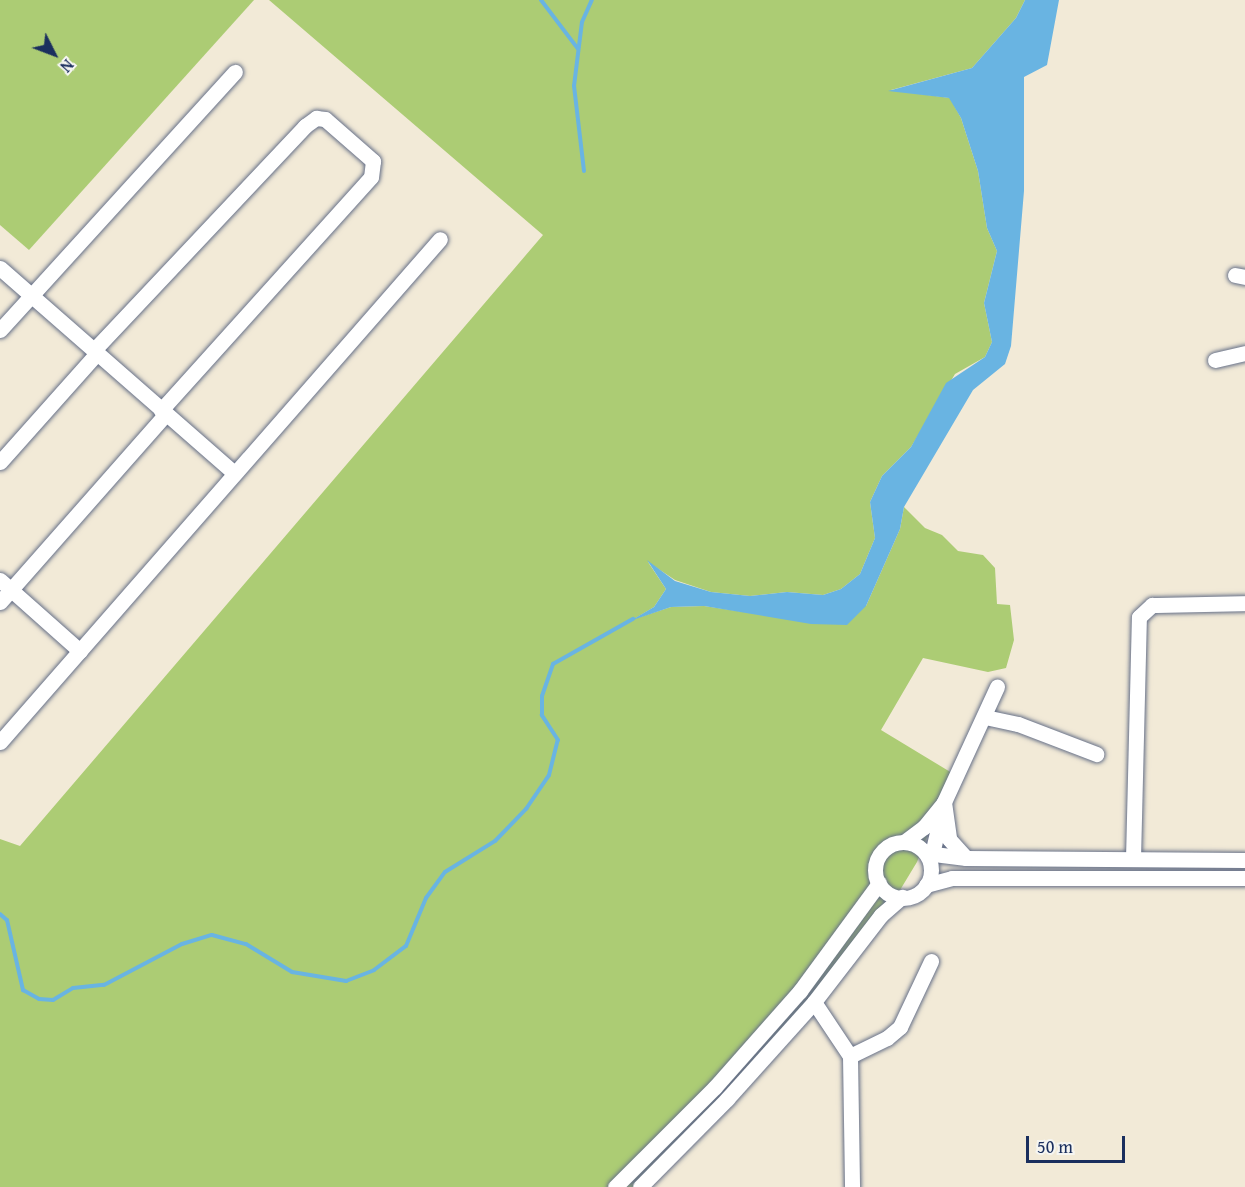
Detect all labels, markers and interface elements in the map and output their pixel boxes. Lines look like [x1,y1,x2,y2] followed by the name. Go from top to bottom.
[24,24,84,84] north arrow
[55,54,80,78] text: N
[1029,1124,1128,1162] scale bar
[1037,1133,1073,1160] text: 50 m

